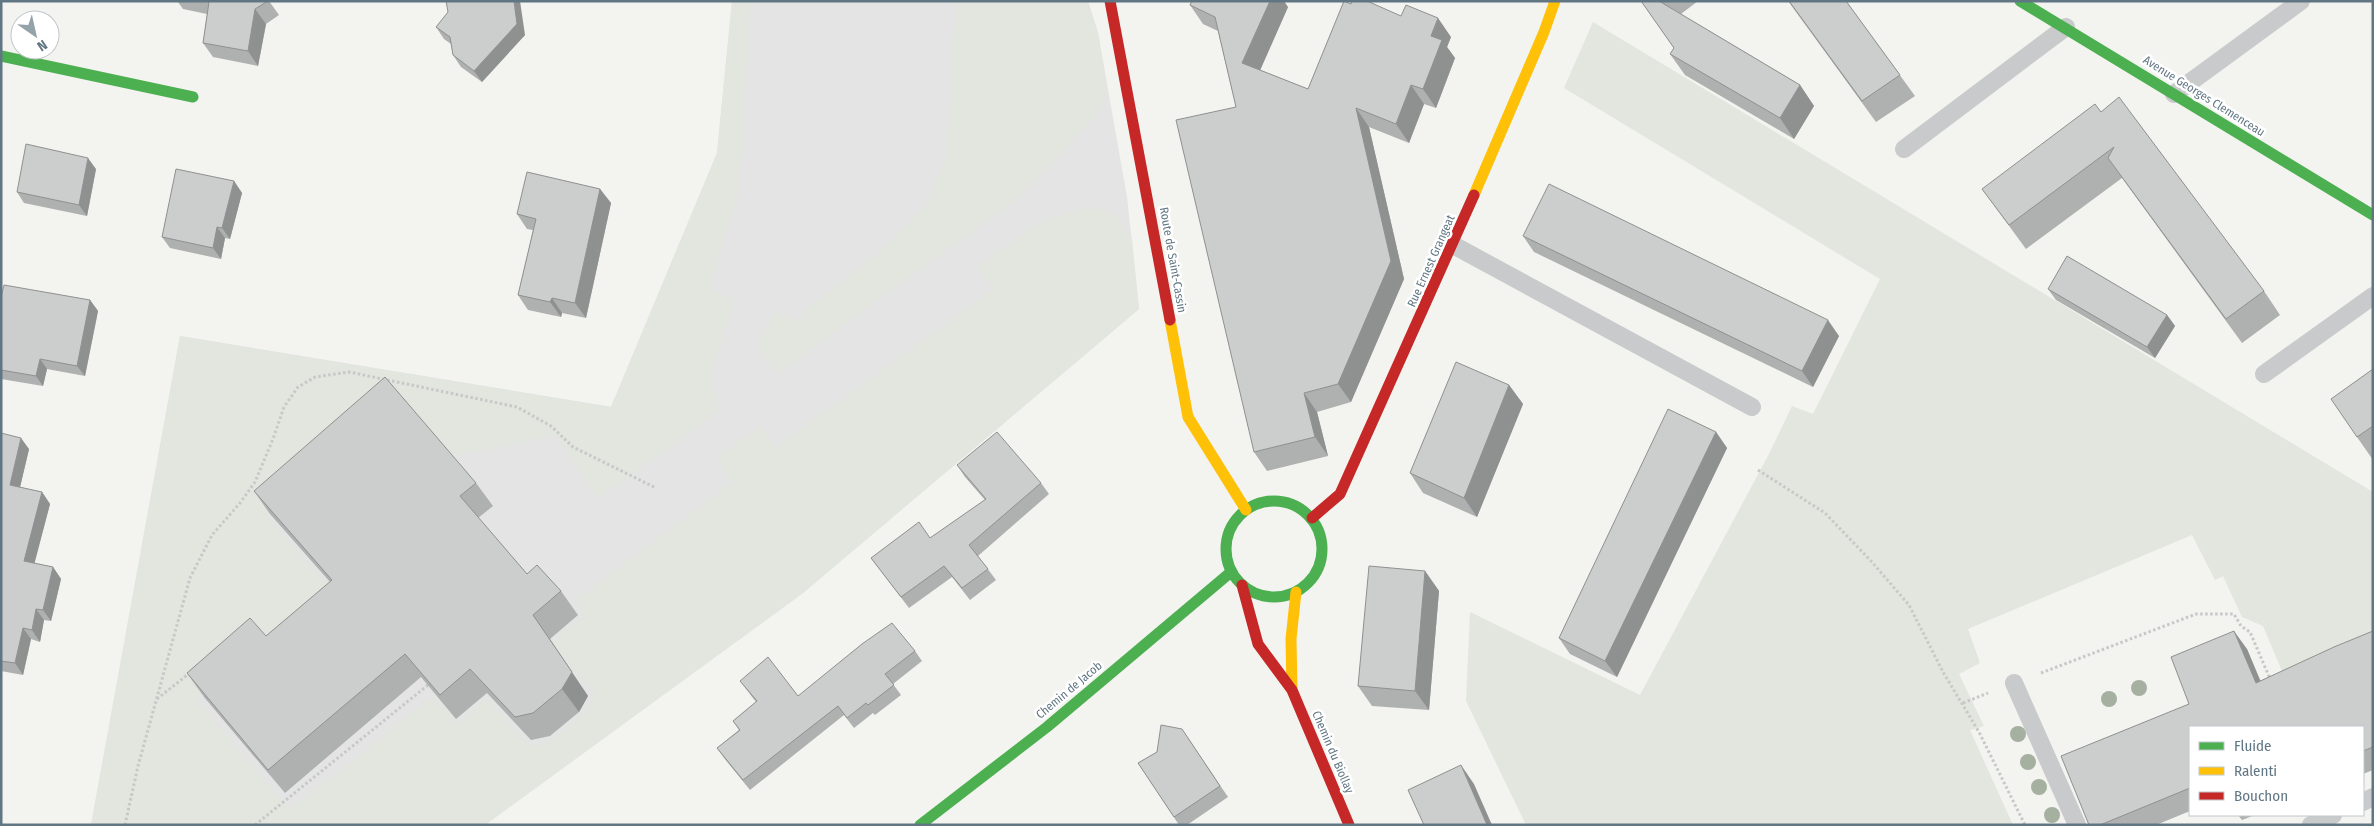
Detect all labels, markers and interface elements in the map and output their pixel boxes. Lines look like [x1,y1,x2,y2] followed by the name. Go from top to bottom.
[10,10,60,60] north arrow
[34,36,50,55] text: N
[2141,53,2267,139] street label: Avenue Georges Clemenceau
[1157,206,1189,314] street label: Route de Saint-Cassin
[1404,213,1458,309] street label: Rue Ernest Grangeat
[1033,658,1105,722] street label: Chemin de Jacob
[1309,709,1357,796] street label: Chemin du Biollay
[2189,726,2364,816] legend
[2234,737,2271,755] text: Fluide
[2234,762,2277,780] text: Ralenti
[2234,787,2288,805] text: Bouchon

